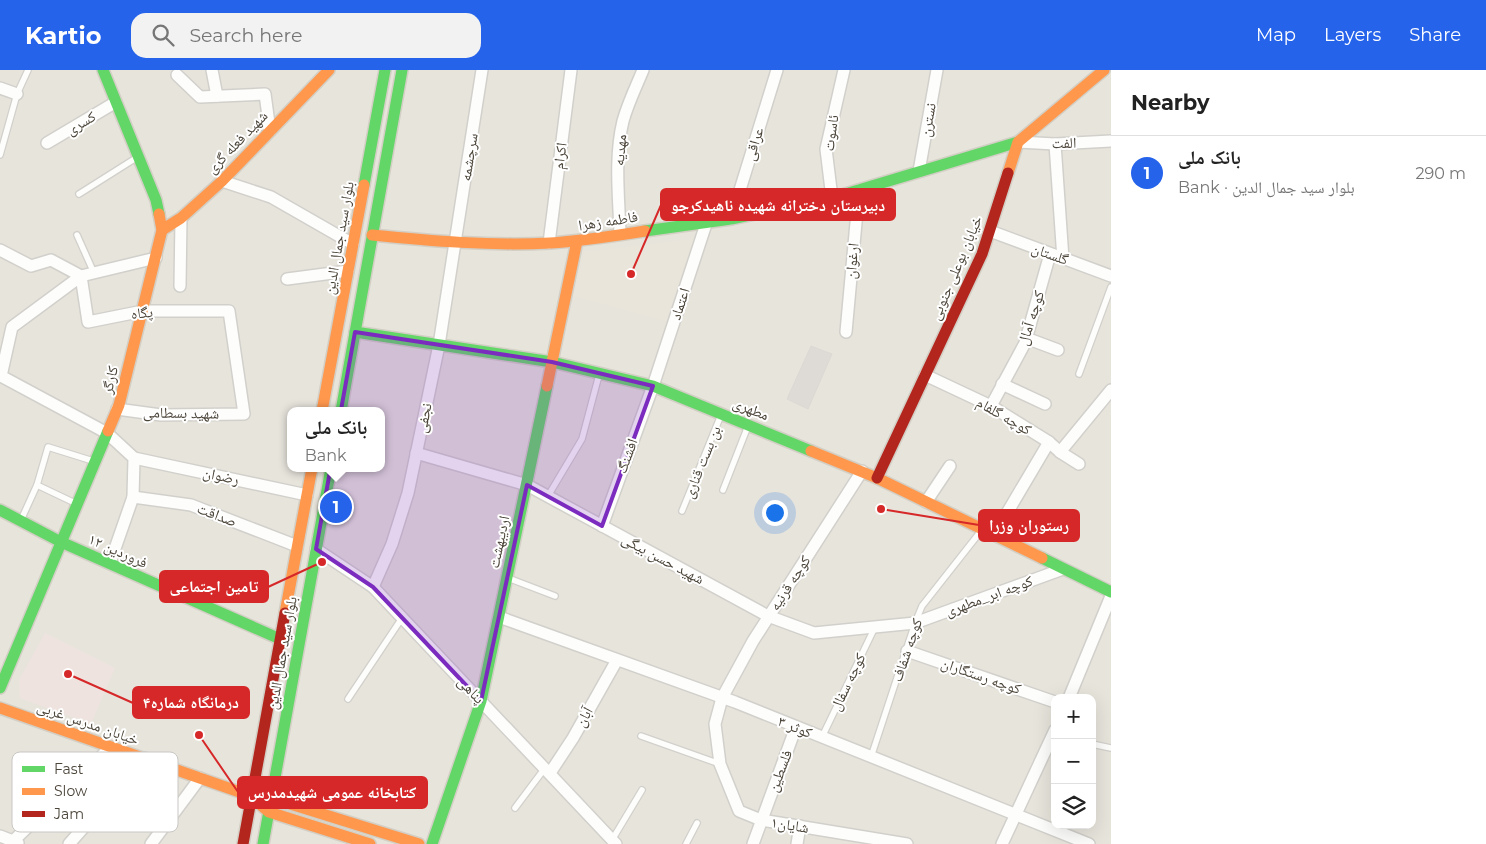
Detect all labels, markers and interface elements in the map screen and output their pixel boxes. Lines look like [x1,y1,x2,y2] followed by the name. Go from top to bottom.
[131,13,481,58] search box
[25,21,101,50] text: Kartio
[149,21,177,49] icon: search
[189,24,302,47] text: Search here
[1256,24,1296,46] text: Map
[1324,24,1381,46] text: Layers
[1409,24,1461,46] text: Share
[1131,90,1210,115] text: Nearby
[915,101,941,139] street label: نسترن
[62,106,100,140] street label: کسری
[202,106,272,178] street label: شهید فعله گری
[819,114,842,152] street label: ئاسوت
[739,125,769,163] street label: عراقی
[455,131,482,182] street label: سرچشمه
[609,133,630,167] street label: مهدیه
[1051,133,1077,152] street label: الفت
[548,141,572,171] street label: اکرام
[1178,146,1241,169] text: بانک ملی
[1144,164,1150,183] text: 1
[1415,164,1466,183] text: 290 m
[1178,178,1355,197] text: Bank · بلوار سید جمال الدین
[319,180,359,296] street label: بلوار سید جمال الدین
[661,189,895,220] callout: دبیرستان دخترانه شهیده ناهیدکرجو
[671,196,885,215] text: دبیرستان دخترانه شهیده ناهیدکرجو
[577,206,639,235] street label: فاطمه زهرا
[925,212,987,323] street label: خیابان بوعلی جنوبی
[1029,238,1072,270] street label: گلستان
[840,242,864,280] street label: ارغوان
[665,285,694,322] street label: اعتماد
[1013,288,1049,348] street label: کوچه آمال
[130,302,154,323] street label: پگاه
[97,364,122,397] street label: کارگر
[973,392,1035,440] street label: کوچه گلفام
[730,393,772,425] street label: مطهری
[411,401,437,435] street label: نجفی
[143,402,220,424] street label: شهید بسطامی
[287,407,385,472] popup
[305,416,367,439] text: بانک ملی
[678,423,726,501] street label: بن بست قناری
[611,436,642,476] street label: افشنگ
[305,446,347,465] text: Bank
[201,462,241,490] street label: رضوان
[320,488,352,526] pin: 1
[195,498,240,531] street label: صداقت
[762,500,788,526] your location
[979,510,1079,541] callout: رستوران وزرا
[484,514,513,570] street label: اردیبهشت
[989,516,1069,535] text: رستوران وزرا
[85,529,151,573] street label: ۱۲ فروردین
[618,529,708,589] street label: شهید حسن بیگی
[765,551,814,614] street label: کوچه قرنیه
[160,571,268,602] callout: تامین اجتماعی
[942,571,1036,621] street label: کوچه ابر_مطهری
[170,577,259,596] text: تامین اجتماعی
[262,595,302,711] street label: بلوار سید جمال الدین
[887,616,926,684] street label: کوچه شفاف
[825,650,871,714] street label: کوچه سفال
[938,653,1024,699] street label: کوچه رستگاران
[453,672,489,708] street label: پناهی
[133,687,249,718] callout: درمانگاه شماره۴
[143,693,239,712] text: درمانگاه شماره۴
[1051,694,1096,829] map controls
[1051,694,1096,739] button: +
[34,696,142,750] street label: خیابان مدرس غربی
[570,702,598,731] street label: آبان
[775,711,815,742] street label: کوثر ۳
[1051,739,1096,784] button: −
[763,747,797,795] street label: فلسطین
[12,752,178,832] legend
[54,760,84,778] text: Fast
[238,777,427,808] callout: کتابخانه عمومی شهیدمدرس
[54,782,88,800] text: Slow
[248,783,416,802] text: کتابخانه عمومی شهیدمدرس
[1051,784,1096,829] button: layers
[53,805,84,823] text: Jam
[770,812,811,838] street label: شایان۱

